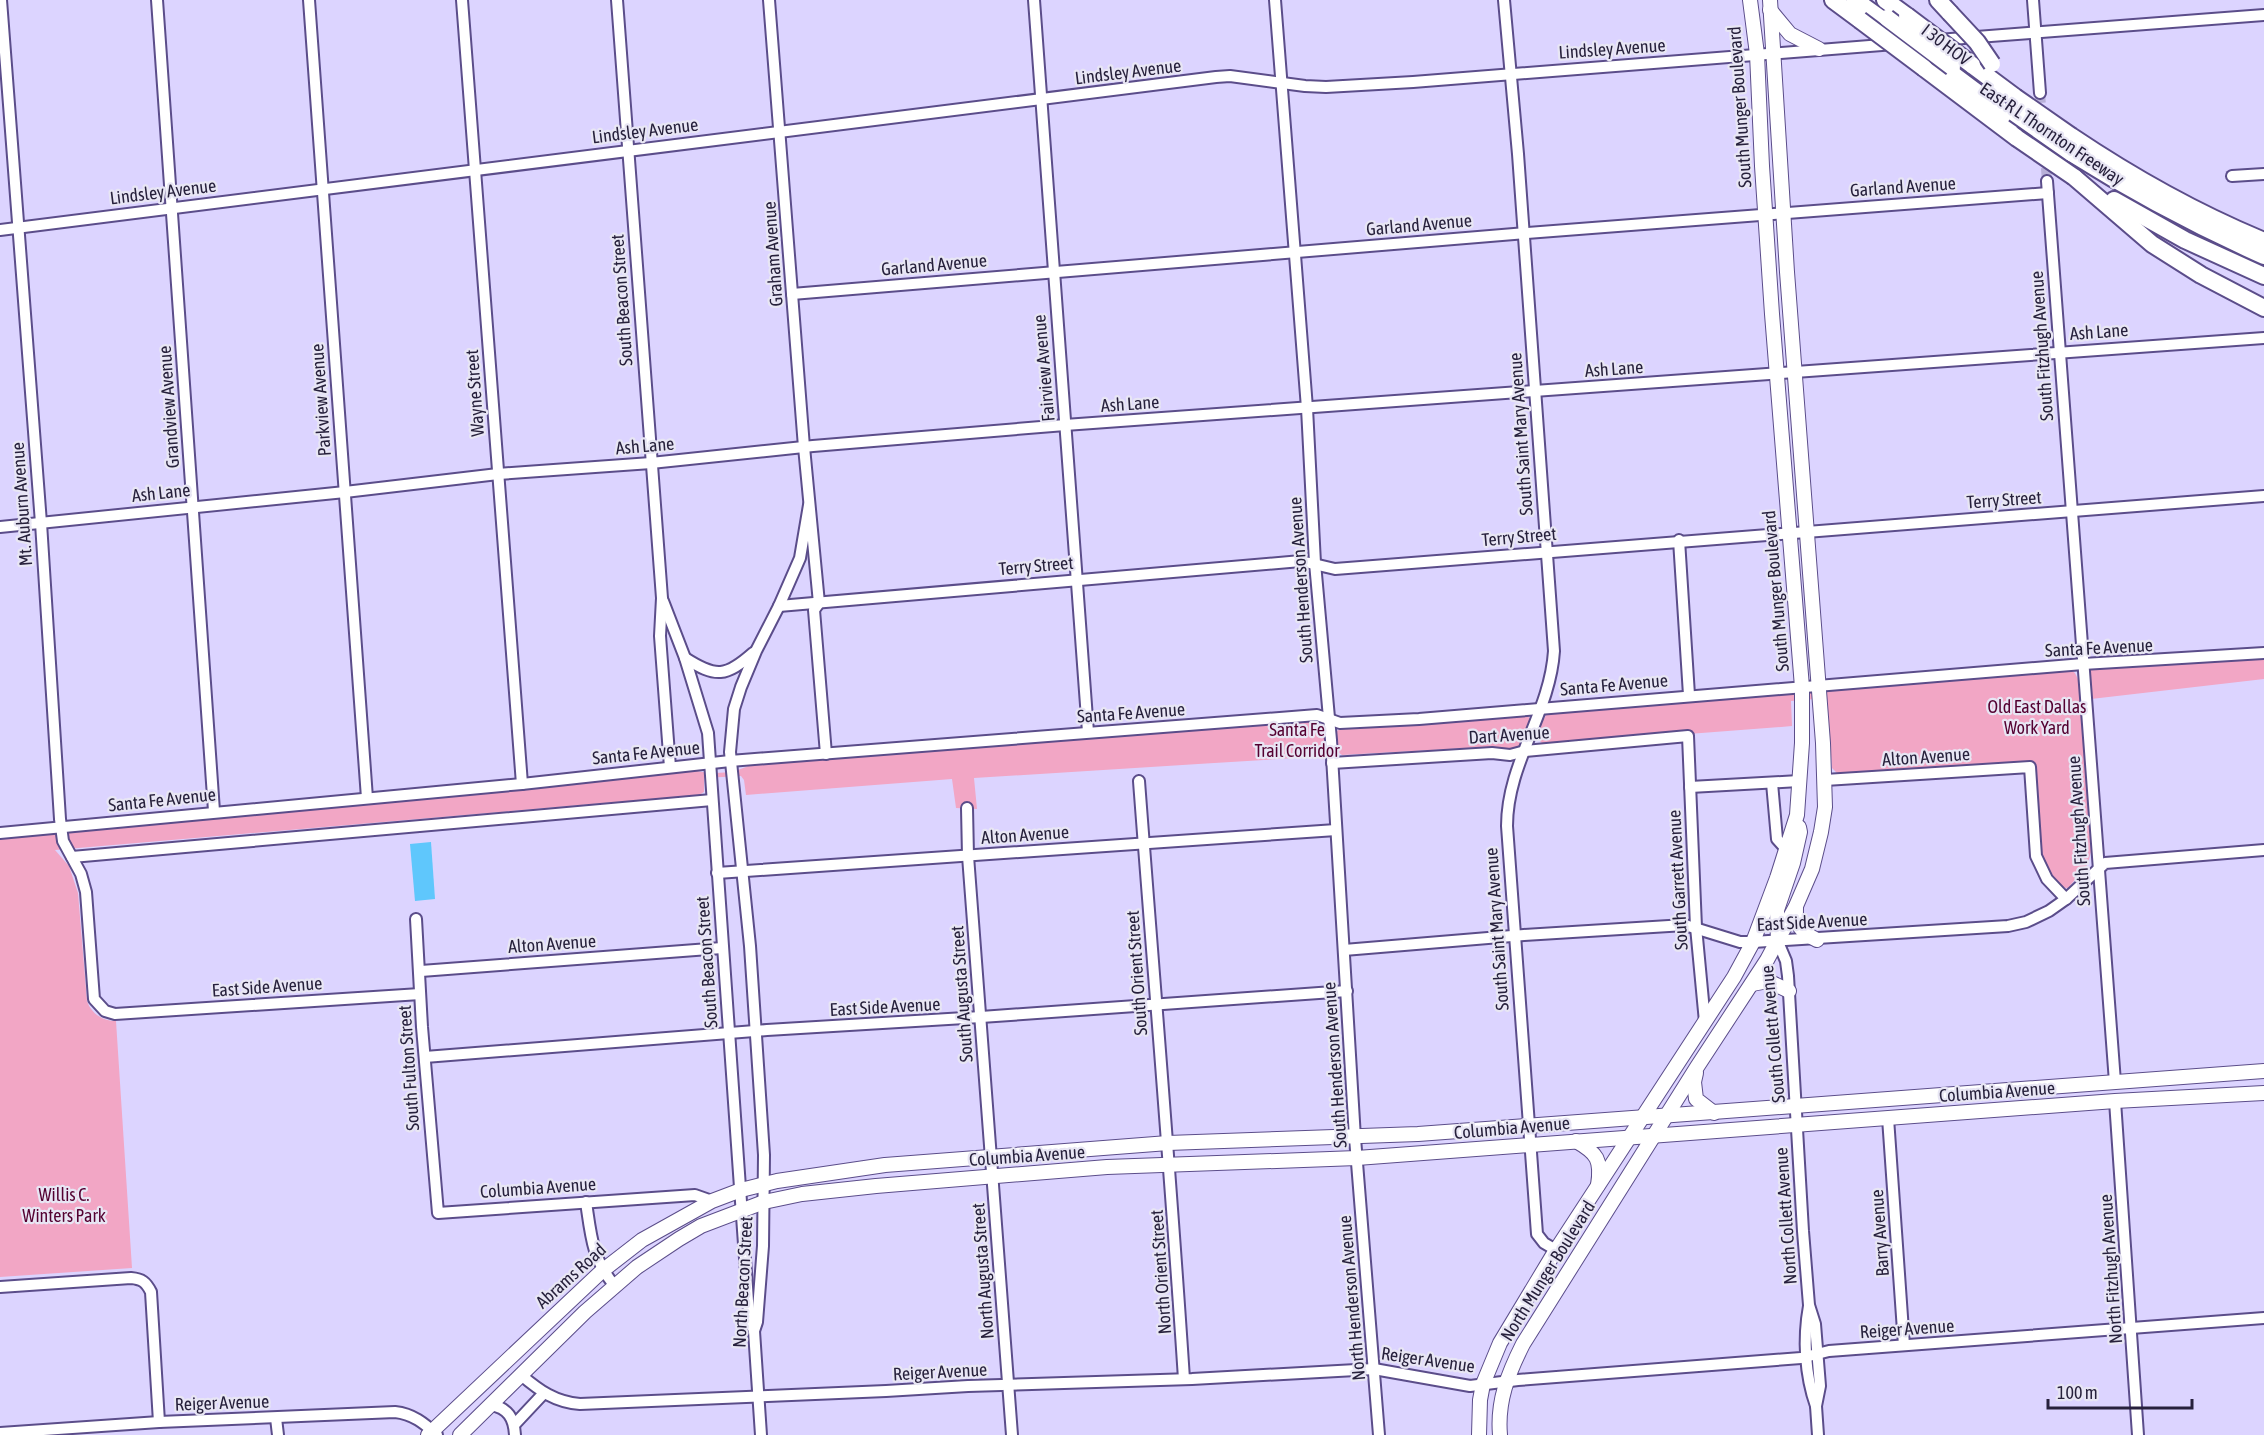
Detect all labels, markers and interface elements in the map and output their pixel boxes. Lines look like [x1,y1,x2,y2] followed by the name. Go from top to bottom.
[1918,19,1975,70] street label: I 30 HOV
[1723,26,1756,188] street label: South Munger Boulevard
[1558,34,1666,63] street label: Lindsley Avenue
[1074,55,1182,88] street label: Lindsley Avenue
[1976,78,2128,190] street label: East R L Thornton Freeway
[591,114,699,147] street label: Lindsley Avenue
[1849,172,1957,201] street label: Garland Avenue
[109,175,217,208] street label: Lindsley Avenue
[758,201,787,307] street label: Graham Avenue
[1365,209,1473,240] street label: Garland Avenue
[606,233,637,367] street label: South Beacon Street
[880,249,988,280] street label: Garland Avenue
[2026,270,2057,422] street label: South Fitzhugh Avenue
[1028,314,1059,422] street label: Fairview Avenue
[2069,319,2129,344] street label: Ash Lane
[306,343,335,457] street label: Parkview Avenue
[154,345,183,469] street label: Grandview Avenue
[461,349,488,437] street label: Wayne Street
[1504,352,1537,516] street label: South Saint Mary Avenue
[1584,356,1644,381] street label: Ash Lane
[1100,391,1160,416] street label: Ash Lane
[615,432,675,459] street label: Ash Lane
[7,441,36,567] street label: Mt. Auburn Avenue
[131,479,191,506] street label: Ash Lane
[1966,486,2042,513] street label: Terry Street
[1284,496,1317,664] street label: South Henderson Avenue
[1758,510,1793,672] street label: South Munger Boulevard
[1481,523,1557,550] street label: Terry Street
[998,552,1074,579] street label: Terry Street
[2044,634,2153,661] street label: Santa Fe Avenue
[1559,669,1669,700] street label: Santa Fe Avenue
[1988,696,2086,738] park label: Old East Dallas Work Yard
[1076,698,1186,727] street label: Santa Fe Avenue
[1254,719,1340,761] park label: Santa Fe Trail Corridor
[1468,721,1550,748] street label: Dart Avenue
[591,736,701,769] street label: Santa Fe Avenue
[1881,743,1971,770] street label: Alton Avenue
[2063,755,2094,907] street label: South Fitzhugh Avenue
[107,783,217,816] street label: Santa Fe Avenue
[1663,809,1692,951] street label: South Garrett Avenue
[980,821,1070,848] street label: Alton Avenue
[1480,847,1513,1011] street label: South Saint Mary Avenue
[691,895,722,1029] street label: South Beacon Street
[1756,908,1868,935] street label: East Side Avenue
[1122,910,1151,1036] street label: South Orient Street
[946,925,977,1063] street label: South Augusta Street
[507,930,597,957] street label: Alton Avenue
[1756,964,1789,1104] street label: South Collett Avenue
[211,972,323,1001] street label: East Side Avenue
[1318,981,1351,1149] street label: South Henderson Avenue
[829,993,941,1020] street label: East Side Avenue
[394,1005,423,1132] street label: South Fulton Street
[1938,1077,2056,1106] street label: Columbia Avenue
[1453,1112,1571,1143] street label: Columbia Avenue
[968,1141,1086,1170] street label: Columbia Avenue
[1770,1147,1801,1285] street label: North Collett Avenue
[479,1173,597,1202] street label: Columbia Avenue
[22,1184,106,1226] park label: Willis C. Winters Park
[1866,1189,1893,1277] street label: Barry Avenue
[2095,1194,2126,1345] street label: North Fitzhugh Avenue
[1496,1197,1599,1345] street label: North Munger Boulevard
[967,1202,998,1340] street label: North Augusta Street
[1146,1209,1175,1335] street label: North Orient Street
[1334,1215,1369,1382] street label: North Henderson Avenue
[729,1216,756,1348] street label: North Beacon Street
[531,1239,610,1312] street label: Abrams Road
[1859,1315,1955,1342] street label: Reiger Avenue
[1380,1343,1476,1376] street label: Reiger Avenue
[892,1359,988,1384] street label: Reiger Avenue
[2048,1372,2192,1410] scale bar
[2057,1382,2098,1403] text: 100 m
[174,1390,270,1415] street label: Reiger Avenue

